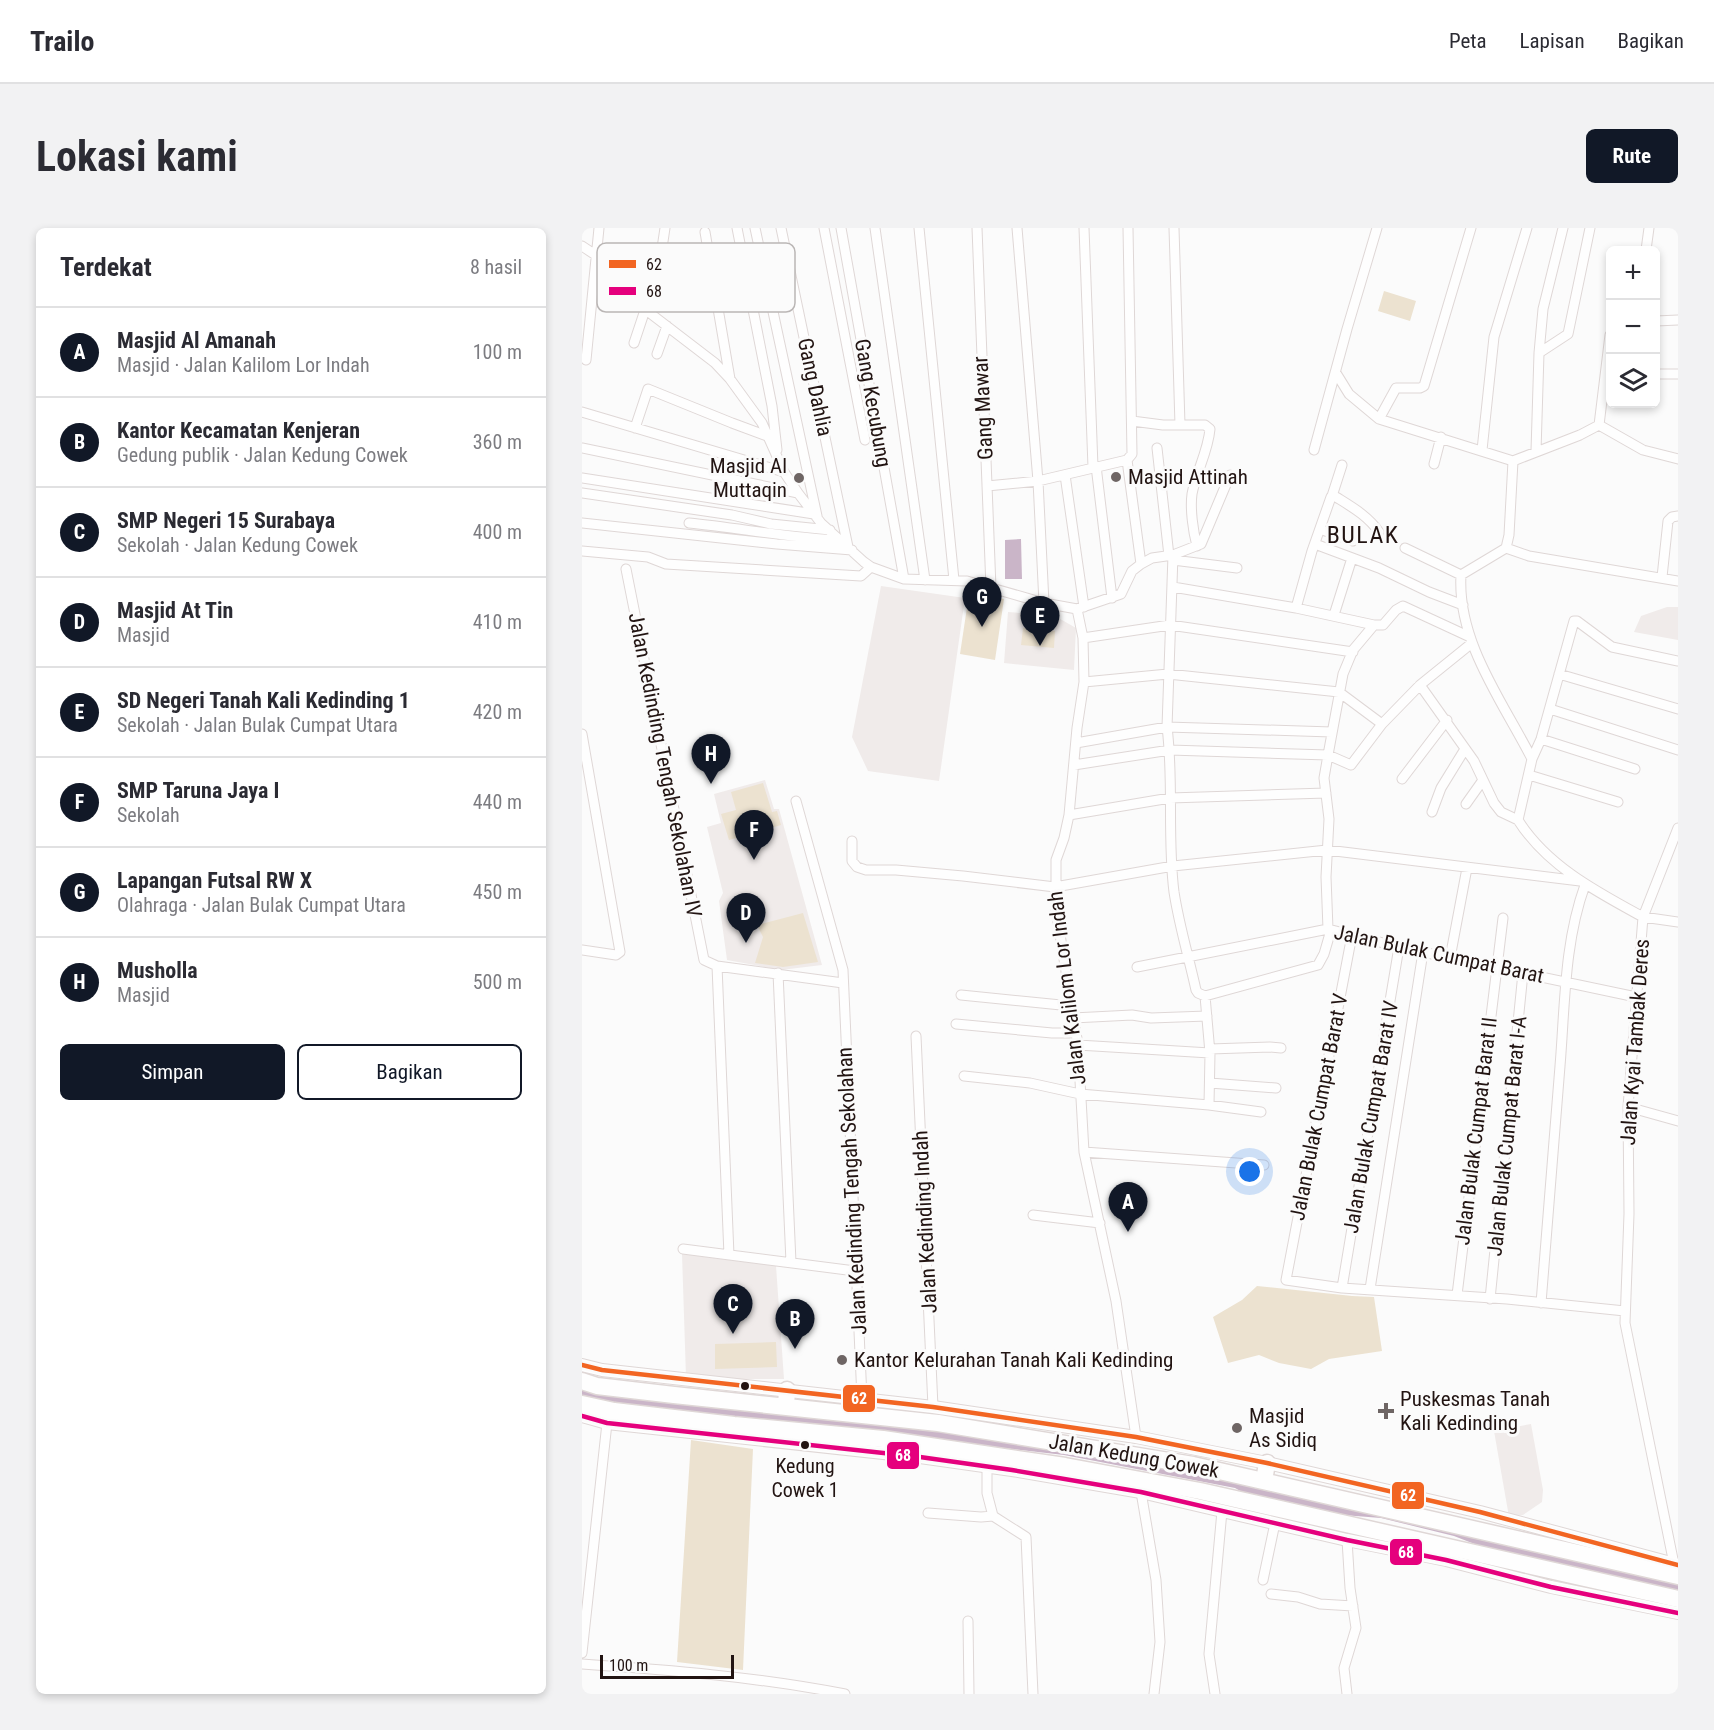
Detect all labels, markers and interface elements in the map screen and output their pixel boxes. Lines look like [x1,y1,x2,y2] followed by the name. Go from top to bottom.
[30,25,94,58] text: Trailo
[1449,29,1487,53] text: Peta
[1520,29,1585,53] text: Lapisan
[1618,29,1684,53] text: Bagikan
[1586,129,1678,183] button: Rute
[36,132,238,181] text: Lokasi kami
[597,243,795,312] legend
[1606,246,1660,408] map controls
[1606,246,1660,300] button: +
[60,252,152,282] text: Terdekat
[470,255,522,279] text: 8 hasil
[646,255,662,274] text: 62
[646,282,662,301] text: 68
[1606,300,1660,354] button: −
[117,328,276,353] text: Masjid Al Amanah
[793,336,837,438] street label: Gang Dahlia
[850,337,896,469] street label: Gang Kecubung
[74,340,85,364] text: A
[473,340,522,364] text: 100 m
[117,353,370,377] text: Masjid · Jalan Kalilom Lor Indah
[1606,354,1660,408] button: layers
[968,356,998,460] street label: Gang Mawar
[117,418,360,443] text: Kantor Kecamatan Kenjeran
[74,430,85,454] text: B
[473,430,522,454] text: 360 m
[117,443,408,467] text: Gedung publik · Jalan Kedung Cowek
[710,454,787,502] place label: Masjid Al Muttaqin
[1128,465,1248,489] place label: Masjid Attinah
[1109,470,1123,484] marker: Masjid Attinah
[792,471,806,485] marker: Masjid Al Muttaqin
[117,508,335,533] text: SMP Negeri 15 Surabaya
[74,520,85,544] text: C
[473,520,522,544] text: 400 m
[1327,521,1399,549] district label: BULAK
[117,533,358,557] text: Sekolah · Jalan Kedung Cowek
[962,578,1002,627] pin: G
[1020,596,1060,646] pin: E
[117,598,233,623] text: Masjid At Tin
[74,610,85,634] text: D
[473,610,522,634] text: 410 m
[624,611,706,920] street label: Jalan Kedinding Tengah Sekolahan IV
[117,623,170,647] text: Masjid
[117,688,410,713] text: SD Negeri Tanah Kali Kedinding 1
[75,700,84,724] text: E
[473,700,522,724] text: 420 m
[117,713,398,737] text: Sekolah · Jalan Bulak Cumpat Utara
[692,734,730,784] pin: H
[117,778,279,803] text: SMP Taruna Jaya I
[75,790,84,814] text: F
[473,790,522,814] text: 440 m
[117,803,180,827] text: Sekolah
[734,810,774,860] pin: F
[117,868,312,893] text: Lapangan Futsal RW X
[74,880,85,904] text: G
[473,880,522,904] text: 450 m
[1043,890,1091,1086] street label: Jalan Kalilom Lor Indah
[117,893,406,917] text: Olahraga · Jalan Bulak Cumpat Utara
[726,894,766,943] pin: D
[1332,920,1546,988] street label: Jalan Bulak Cumpat Barat
[1616,938,1654,1146] street label: Jalan Kyai Tambak Deres
[117,958,198,983] text: Musholla
[73,970,86,994] text: H
[473,970,522,994] text: 500 m
[117,983,170,1007] text: Masjid
[1285,991,1353,1222] street label: Jalan Bulak Cumpat Barat V
[1339,999,1403,1235] street label: Jalan Bulak Cumpat Barat IV
[1482,1015,1532,1257] street label: Jalan Bulak Cumpat Barat I-A
[1450,1016,1502,1246] street label: Jalan Bulak Cumpat Barat II
[60,1044,285,1100] button: Simpan
[297,1044,522,1100] button: Bagikan
[832,1047,872,1335] street label: Jalan Kedinding Tengah Sekolahan
[908,1130,942,1314] street label: Jalan Kedinding Indah
[1235,1157,1264,1186] your location
[1108,1182,1148,1232] pin: A
[714,1284,752,1334] pin: C
[776,1300,814,1349] pin: B
[854,1348,1173,1372] place label: Kantor Kelurahan Tanah Kali Kedinding
[835,1353,849,1367] marker: Kantor Kelurahan Tanah Kali Kedinding
[739,1380,751,1392] unlabelled marker
[842,1384,876,1413] line badge: 62
[1400,1387,1550,1435] place label: Puskesmas Tanah Kali Kedinding
[851,1389,867,1408] text: 62
[1377,1402,1395,1420] marker: Puskesmas Tanah Kali Kedinding
[1249,1404,1317,1452] place label: Masjid As Sidiq
[1230,1421,1244,1435] marker: Masjid As Sidiq
[1047,1429,1222,1483] street label: Jalan Kedung Cowek
[799,1439,811,1451] marker: Kedung Cowek 1
[886,1441,920,1470] line badge: 68
[895,1446,911,1465] text: 68
[771,1454,839,1502] place label: Kedung Cowek 1
[1391,1481,1425,1510] line badge: 62
[1400,1486,1416,1505] text: 62
[1389,1538,1423,1566] line badge: 68
[1398,1543,1414,1562] text: 68
[600,1652,734,1680] scale bar
[609,1656,648,1675] text: 100 m

